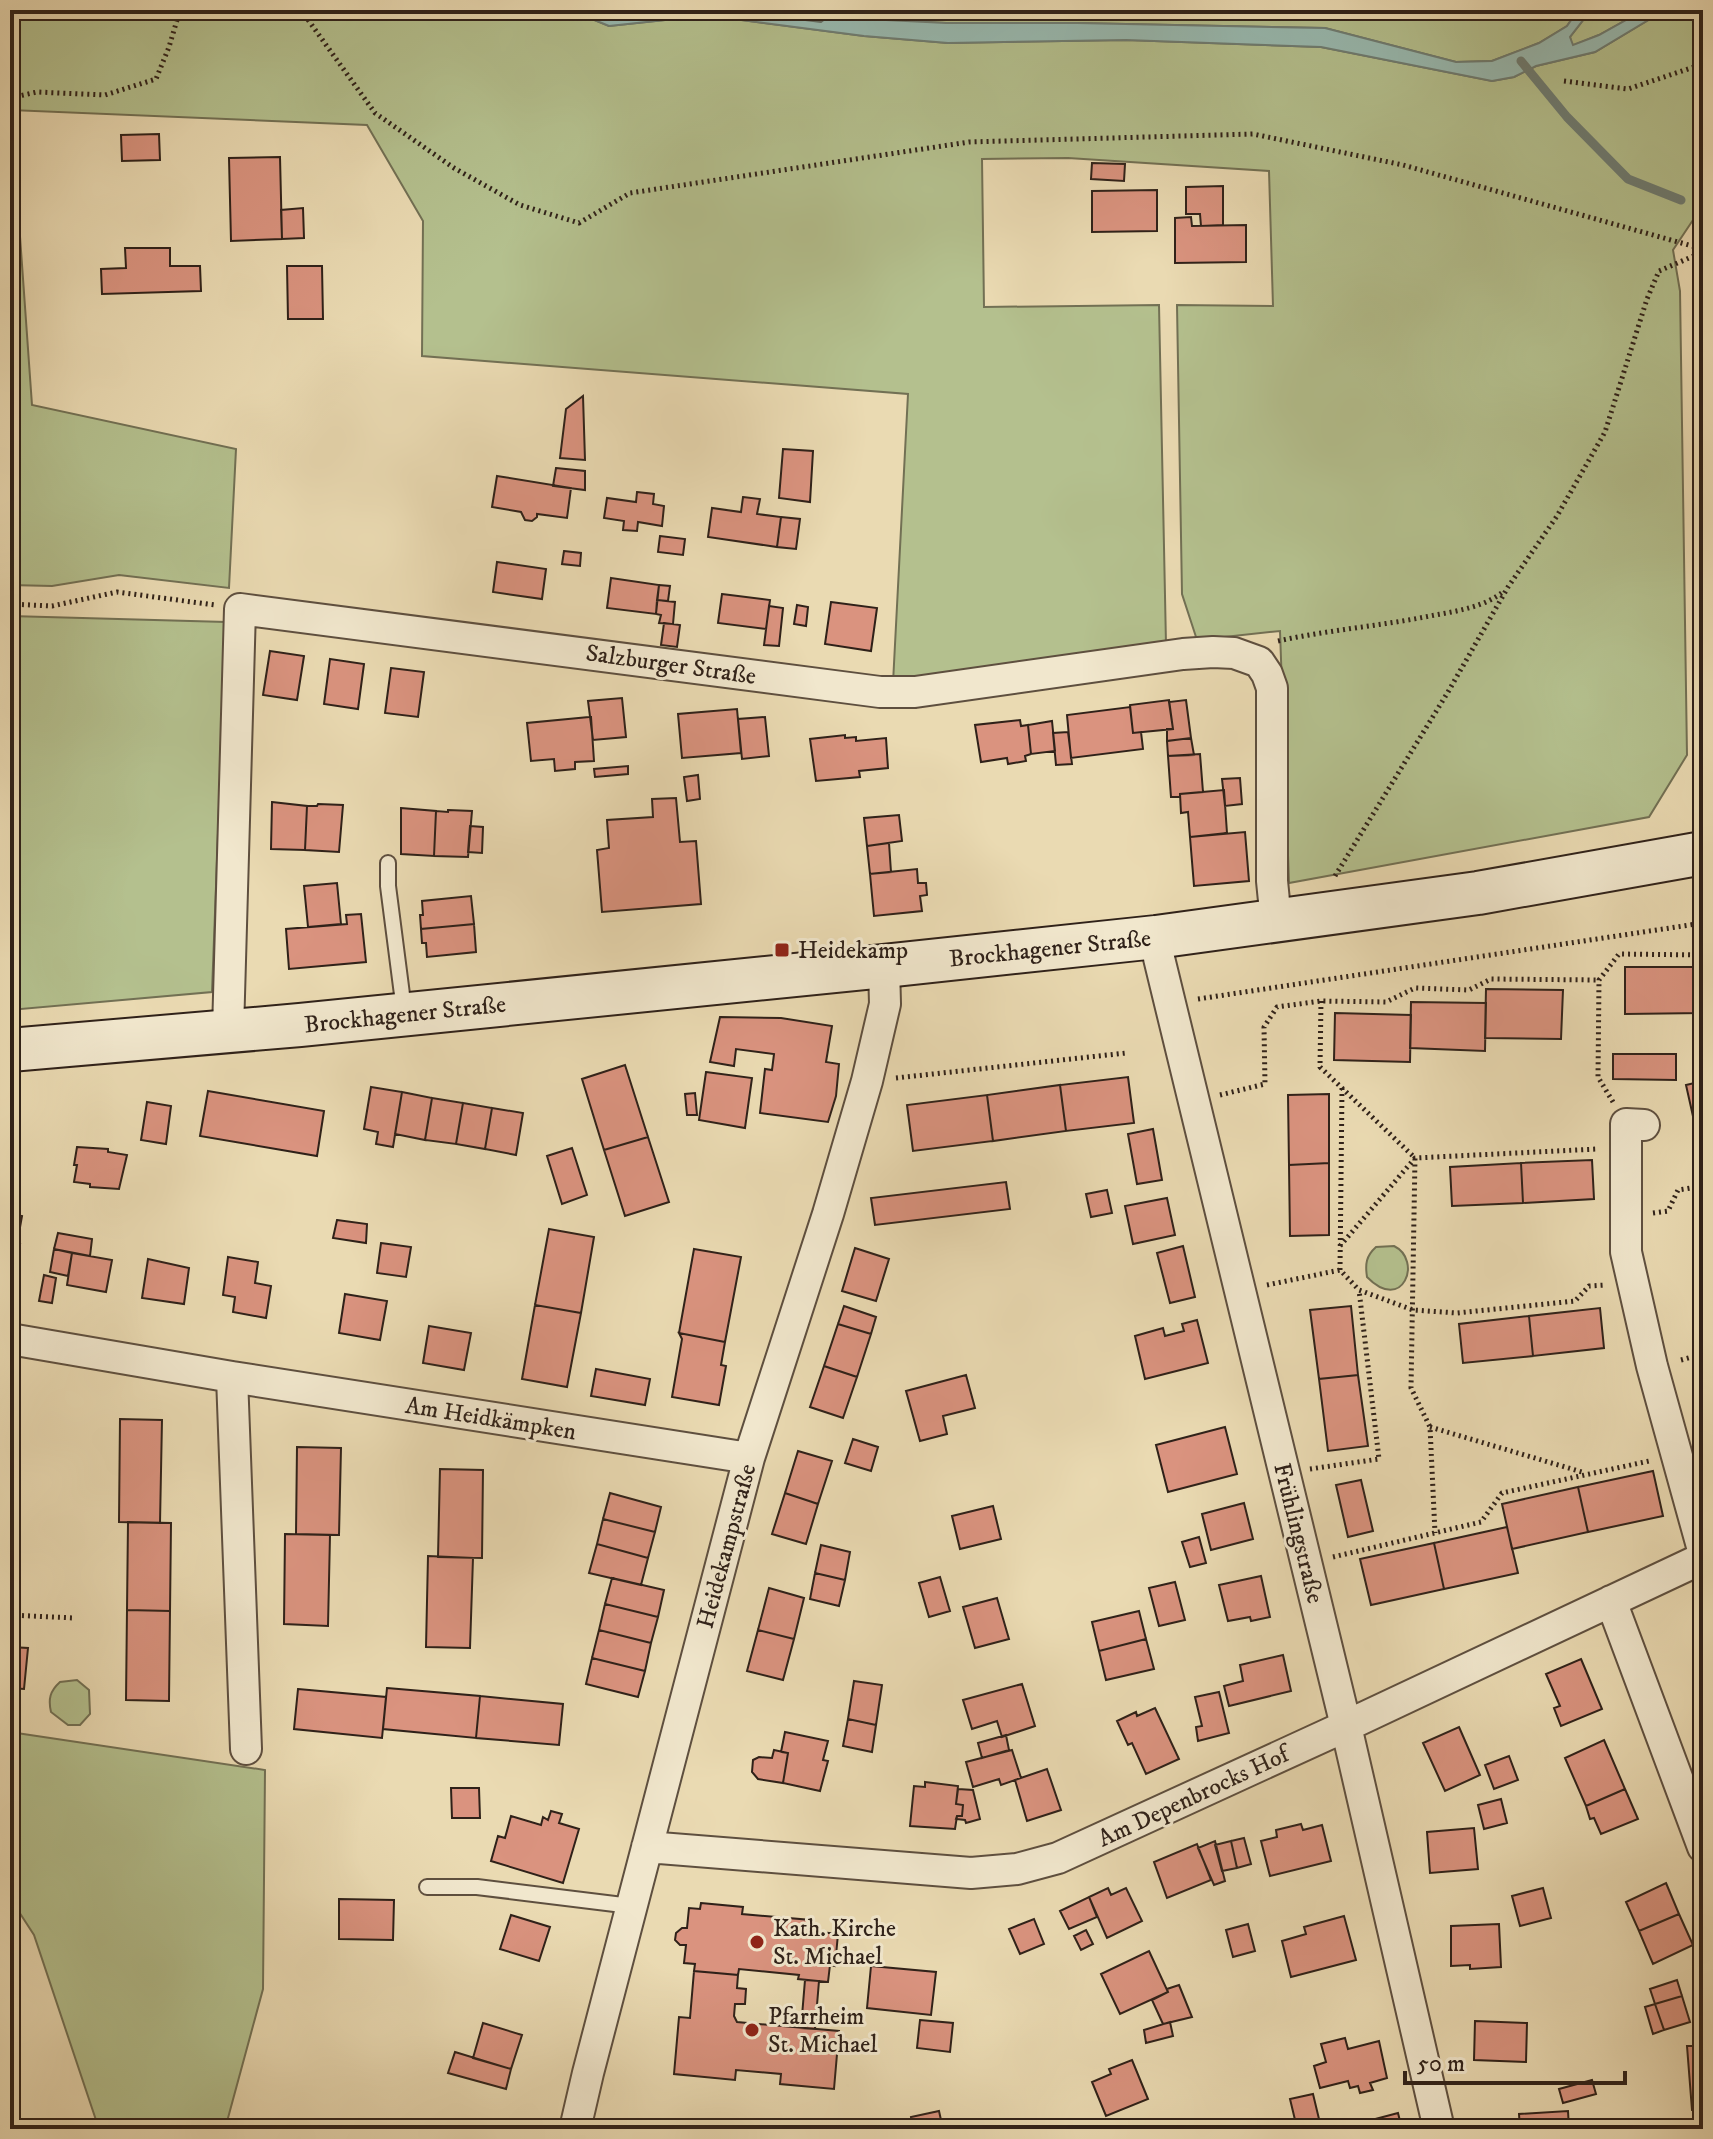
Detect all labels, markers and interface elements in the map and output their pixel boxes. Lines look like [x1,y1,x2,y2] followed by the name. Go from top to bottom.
[584,638,758,692] street label: Salzburger Straße
[948,923,1152,975] street label: Brockhagener Straße
[798,936,908,966] place label: Heidekamp
[773,941,791,959] marker: Heidekamp
[303,989,507,1041] street label: Brockhagener Straße
[403,1391,579,1447] street label: Am Heidkämpken
[1266,1460,1330,1607] street label: Frühlingstraße
[691,1461,763,1632] street label: Heidekampstraße
[1093,1738,1297,1854] street label: Am Depenbrocks Hof
[773,1914,896,1972] place label: Kath. Kirche St. Michael
[748,1933,766,1951] marker: Kath. Kirche St. Michael
[768,2002,878,2060] place label: Pfarrheim St. Michael
[743,2021,761,2039] marker: Pfarrheim St. Michael
[1405,2035,1625,2085] scale bar
[1417,2049,1465,2079] text: 50 m

